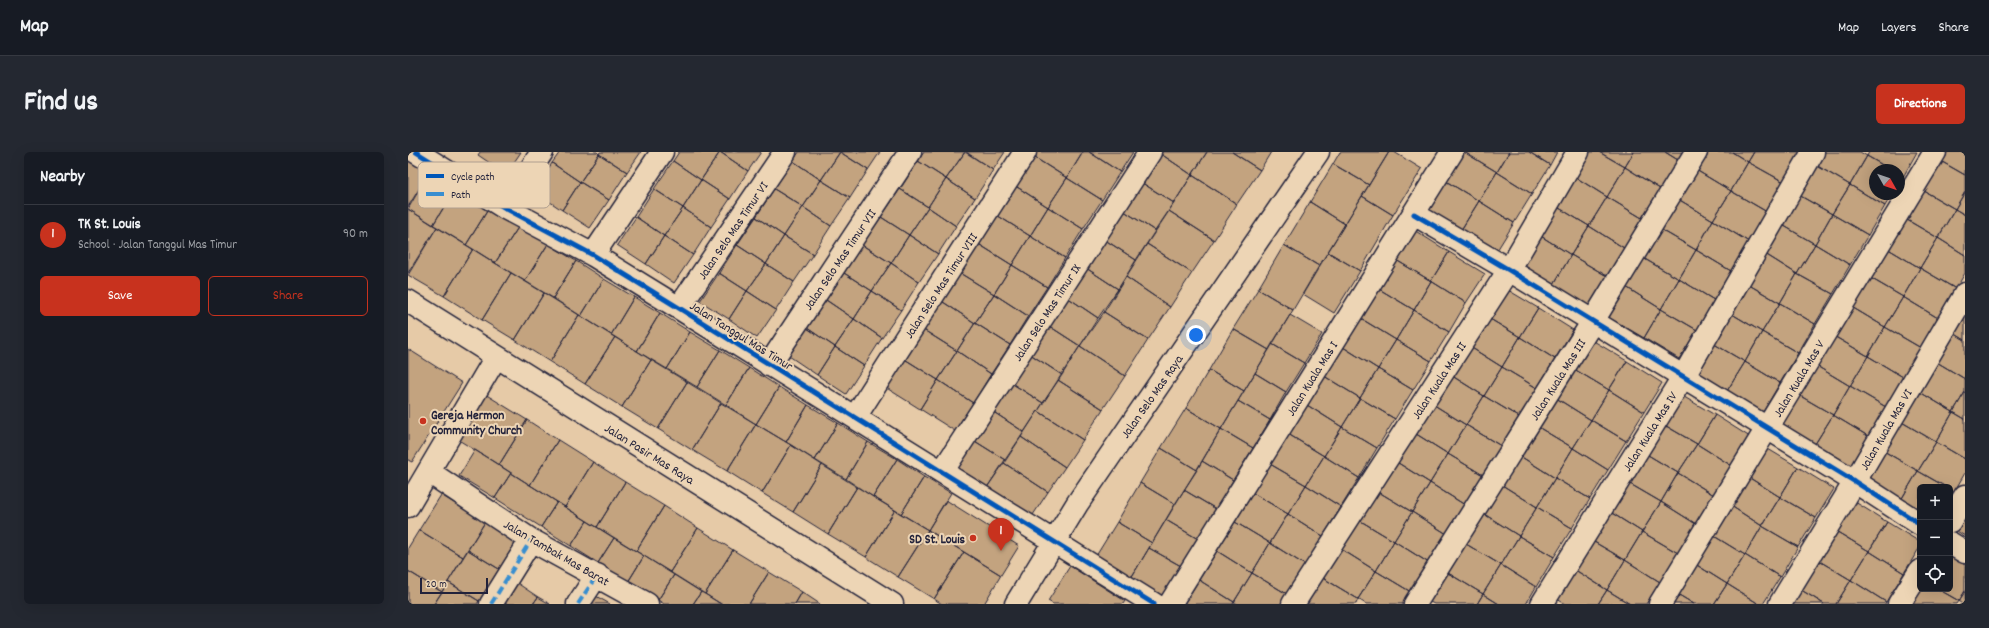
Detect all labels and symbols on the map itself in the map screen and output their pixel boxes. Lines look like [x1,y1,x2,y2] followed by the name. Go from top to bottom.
[418,162,550,208] legend
[1869,164,1905,200] north arrow
[451,170,495,186] text: Cycle path
[694,179,774,284] street label: Jalan Selo Mas Timur VI
[451,188,470,204] text: Path
[800,206,882,315] street label: Jalan Selo Mas Timur VII
[901,230,983,343] street label: Jalan Selo Mas Timur VIII
[1009,260,1087,366] street label: Jalan Selo Mas Timur IX
[685,298,796,377] street label: Jalan Tanggul Mas Timur
[1186,325,1206,345] your location
[1526,336,1592,425] street label: Jalan Kuala Mas III
[1770,336,1831,422] street label: Jalan Kuala Mas V
[1283,338,1344,420] street label: Jalan Kuala Mas I
[1408,339,1472,424] street label: Jalan Kuala Mas II
[1117,351,1190,443] street label: Jalan Selo Mas Raya
[1856,386,1918,475] street label: Jalan Kuala Mas VI
[1619,388,1684,476] street label: Jalan Kuala Mas IV
[431,407,522,441] place label: Gereja Hermon Community Church
[418,416,428,426] marker: Gereja Hermon Community Church
[600,420,698,491] street label: Jalan Pasir Mas Raya
[499,516,612,592] street label: Jalan Tambak Mas Barat
[988,518,1014,551] pin: 1
[909,531,966,550] place label: SD St. Louis
[968,533,978,543] marker: SD St. Louis
[420,576,488,595] scale bar

